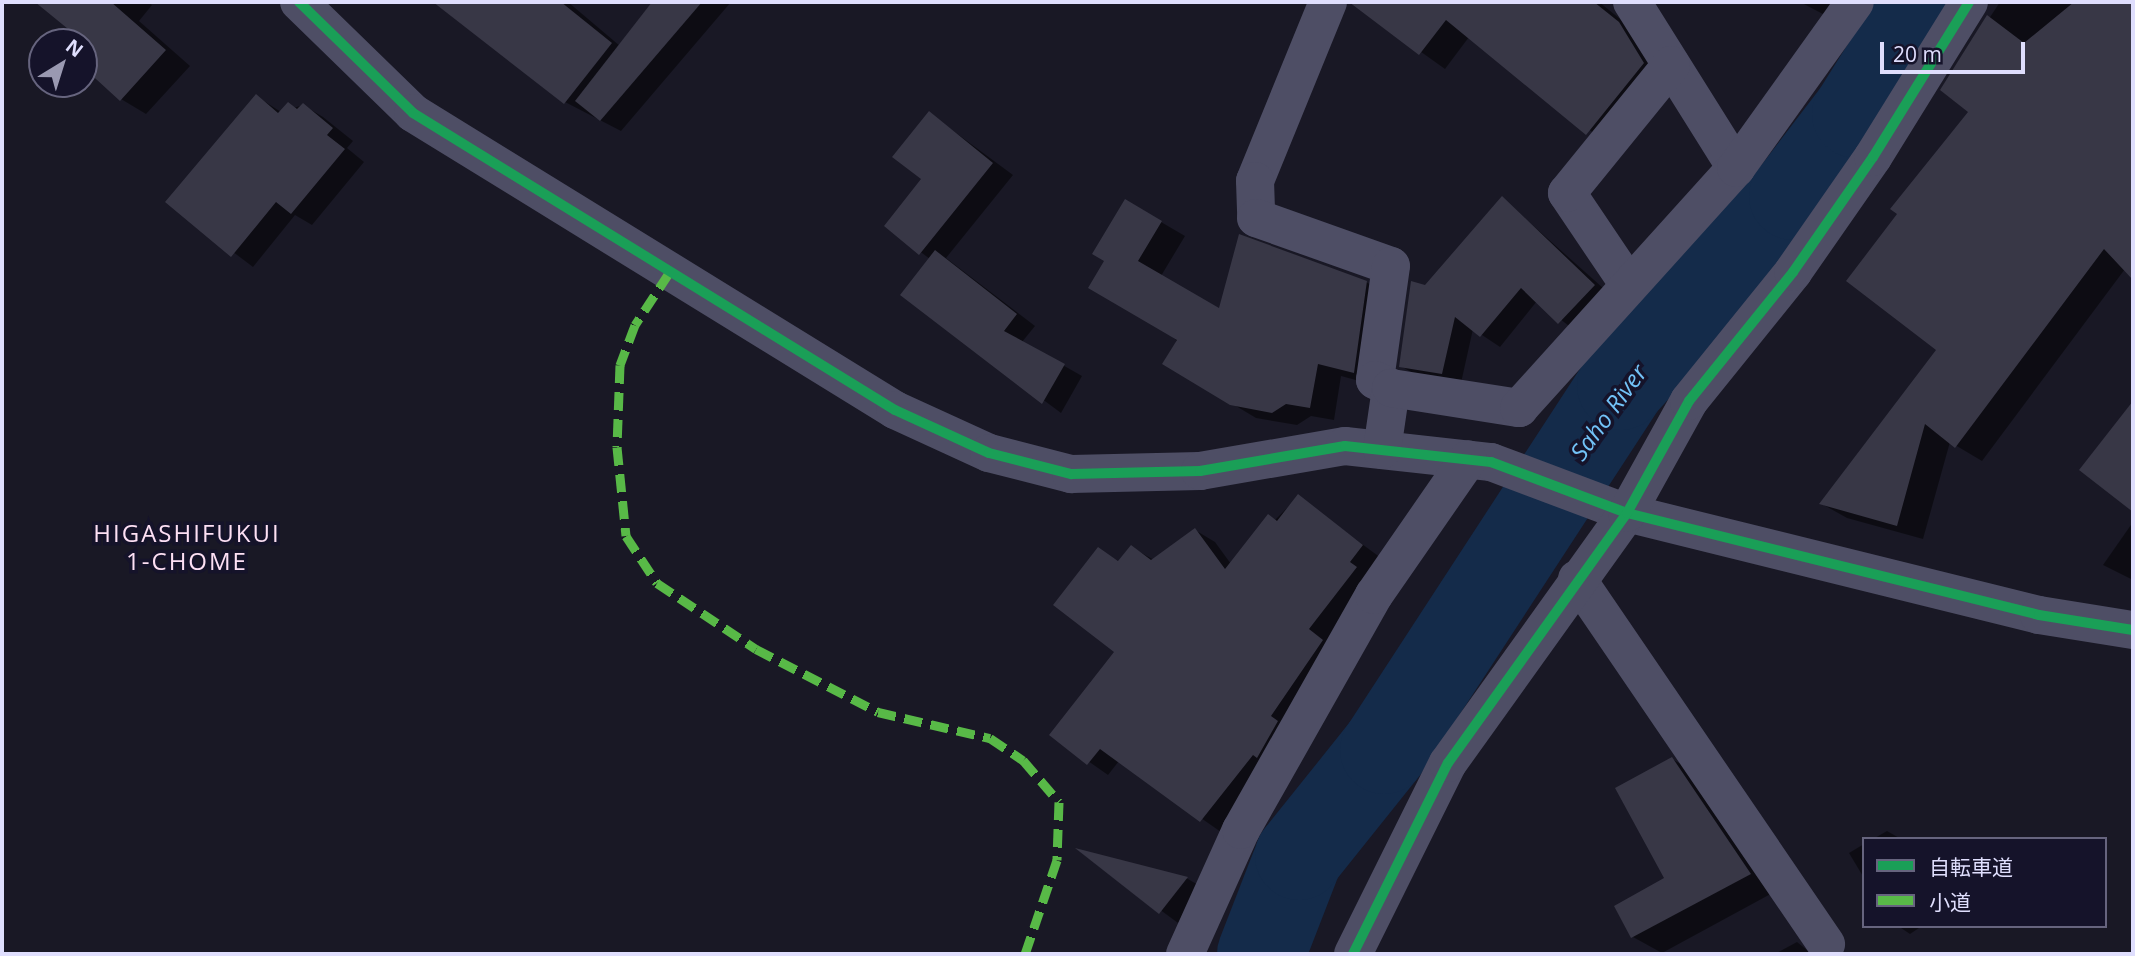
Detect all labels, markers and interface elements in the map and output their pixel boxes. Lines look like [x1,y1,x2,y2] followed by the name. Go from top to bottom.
[28,28,98,98] north arrow
[1883,28,2028,72] scale bar
[61,33,89,63] text: N
[1893,40,1942,68] text: 20 m
[1564,358,1652,466] water label: Saho River
[95,519,279,575] district label: HIGASHIFUKUI 1-CHOME
[1862,837,2107,928] legend
[1929,853,2013,881] text: 自転車道
[1929,888,1971,916] text: 小道

